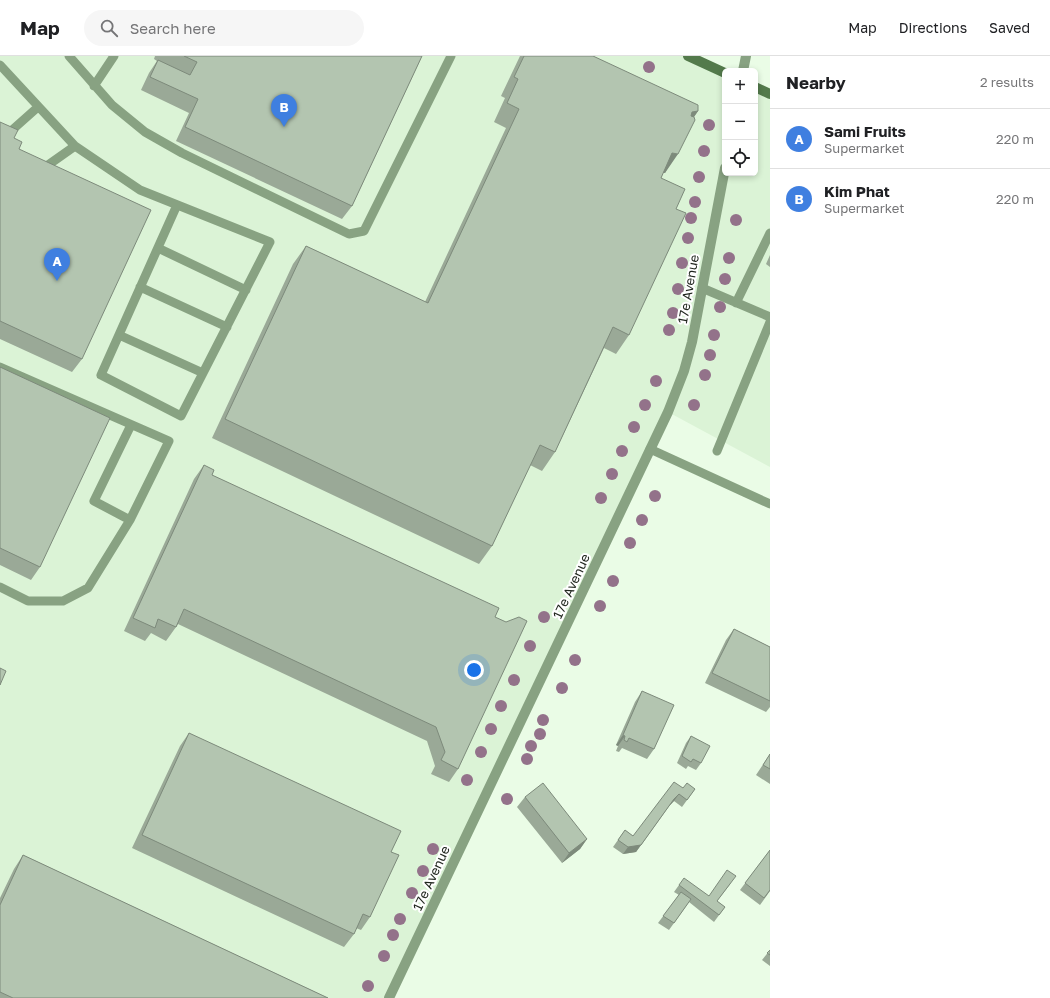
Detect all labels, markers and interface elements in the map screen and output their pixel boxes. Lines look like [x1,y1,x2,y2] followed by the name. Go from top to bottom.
[84,10,364,46] search box
[20,16,60,39] text: Map
[98,17,120,39] icon: search
[130,19,216,37] text: Search here
[848,19,877,36] text: Map
[899,19,967,36] text: Directions
[989,19,1030,36] text: Saved
[722,68,758,176] map controls
[722,68,758,104] button: +
[786,72,846,93] text: Nearby
[980,74,1034,90] text: 2 results
[271,94,297,127] pin: B
[722,104,758,140] button: −
[824,122,906,140] text: Sami Fruits
[794,131,804,147] text: A
[996,131,1034,147] text: 220 m
[722,140,758,176] button: locate
[824,140,905,156] text: Supermarket
[824,182,890,200] text: Kim Phat
[794,191,804,207] text: B
[996,191,1034,207] text: 220 m
[824,200,905,216] text: Supermarket
[44,248,70,281] pin: A
[674,253,702,325] street label: 17e Avenue
[549,551,593,621] street label: 17e Avenue
[464,660,484,680] your location
[409,843,453,913] street label: 17e Avenue

